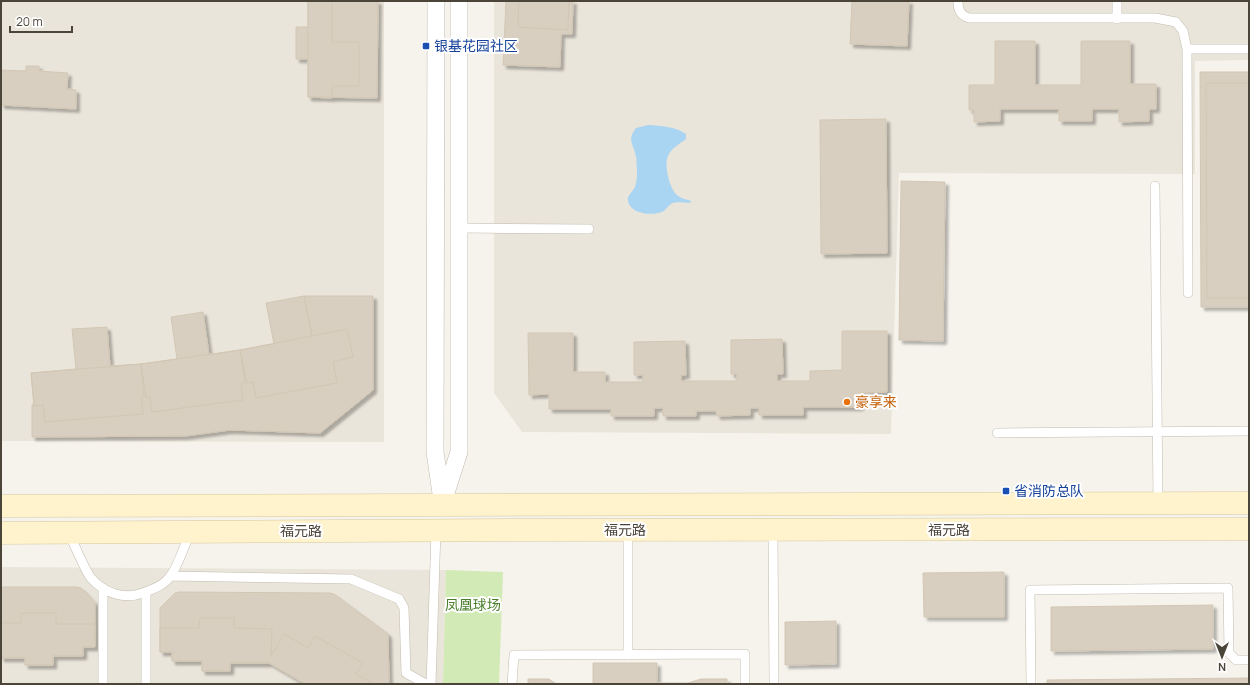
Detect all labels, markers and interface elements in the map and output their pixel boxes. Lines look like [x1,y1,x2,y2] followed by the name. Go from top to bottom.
[10,8,72,34] scale bar
[16,13,43,30] text: 20 m
[434,36,518,55] place label: 银基花园社区
[421,41,431,51] marker: 银基花园社区
[855,392,897,411] place label: 豪享来
[842,397,852,407] marker: 豪享来
[1014,481,1084,500] place label: 省消防总队
[1001,486,1011,496] marker: 省消防总队
[604,520,646,539] street label: 福元路
[928,520,970,539] street label: 福元路
[280,521,322,540] street label: 福元路
[445,595,501,614] park label: 凤凰球场
[1202,637,1242,677] north arrow
[1218,660,1226,675] text: N

